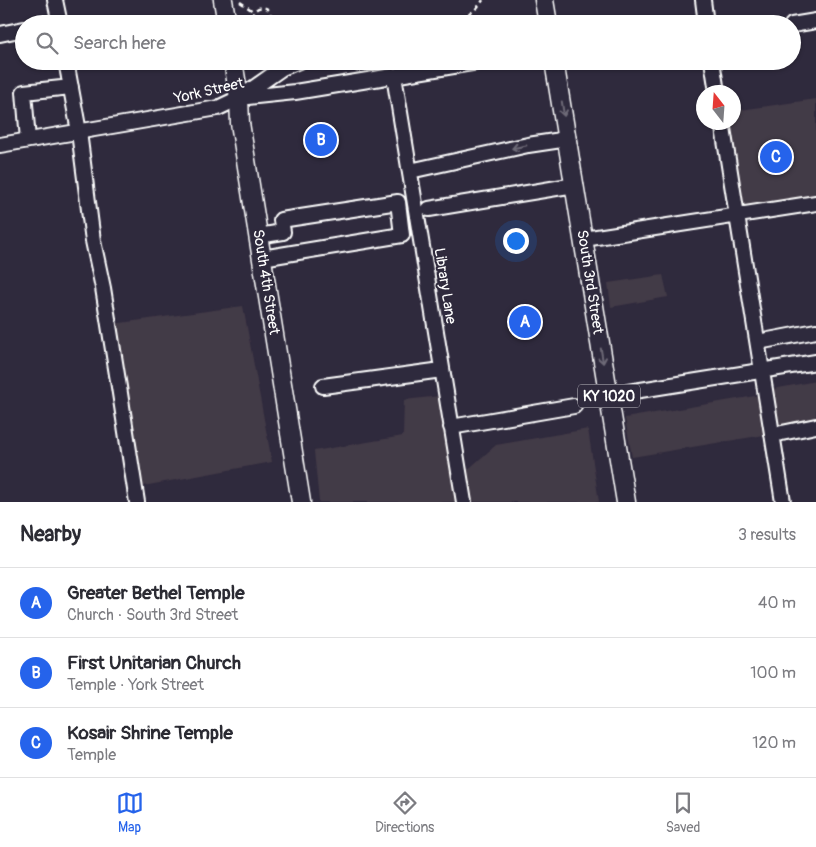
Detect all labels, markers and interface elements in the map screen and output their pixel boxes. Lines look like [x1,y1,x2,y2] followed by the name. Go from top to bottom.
[15,15,801,70] search box
[33,29,61,57] icon: search
[73,31,166,55] text: Search here
[171,74,247,108] street label: York Street
[696,85,741,130] north arrow
[558,101,568,117] one-way arrow
[305,121,337,159] pin: B
[760,138,792,176] pin: C
[512,143,528,152] one-way arrow
[248,228,284,337] street label: South 4th Street
[503,228,529,254] your location
[572,228,608,336] street label: South 3rd Street
[430,247,460,326] street label: Library Lane
[509,303,541,341] pin: A
[598,348,608,364] one-way arrow
[578,384,640,408] road number: KY 1020
[20,521,81,548] text: Nearby
[738,525,796,545] text: 3 results
[67,581,245,605] text: Greater Bethel Temple
[31,593,41,613] text: A
[758,593,796,613] text: 40 m
[67,605,238,625] text: Church · South 3rd Street
[67,651,241,675] text: First Unitarian Church
[31,663,41,683] text: B
[750,663,796,683] text: 100 m
[67,675,204,695] text: Temple · York Street
[67,721,233,745] text: Kosair Shrine Temple
[31,733,41,753] text: C
[752,733,796,753] text: 120 m
[67,745,116,765] text: Temple
[116,789,144,836] tab: Map
[375,789,434,836] tab: Directions
[666,789,700,836] tab: Saved

